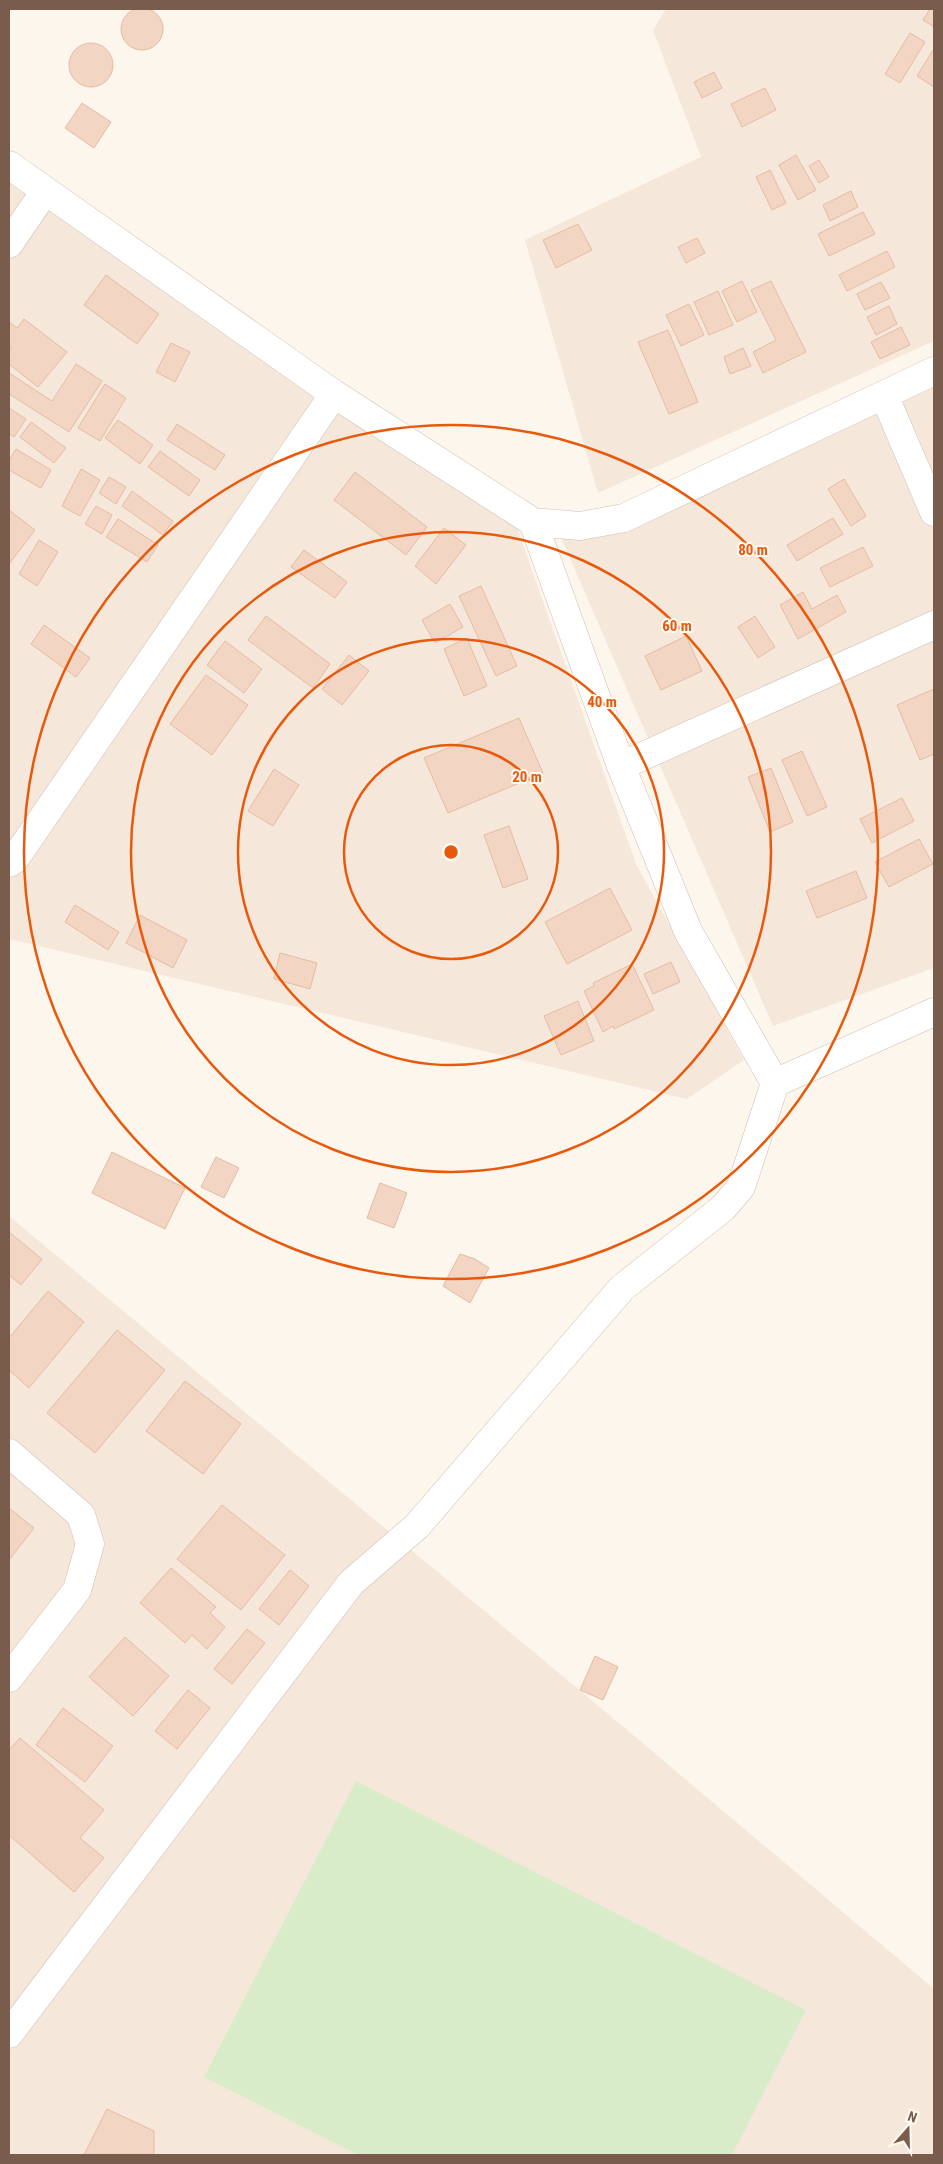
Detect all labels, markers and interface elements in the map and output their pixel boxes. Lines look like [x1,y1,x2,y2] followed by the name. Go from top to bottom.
[738,541,768,559] text: 80 m
[662,617,692,635] text: 60 m
[587,693,617,711] text: 40 m
[512,768,542,786] text: 20 m
[442,843,460,861] centre of rings
[883,2104,933,2154] north arrow
[906,2108,919,2126] text: N

